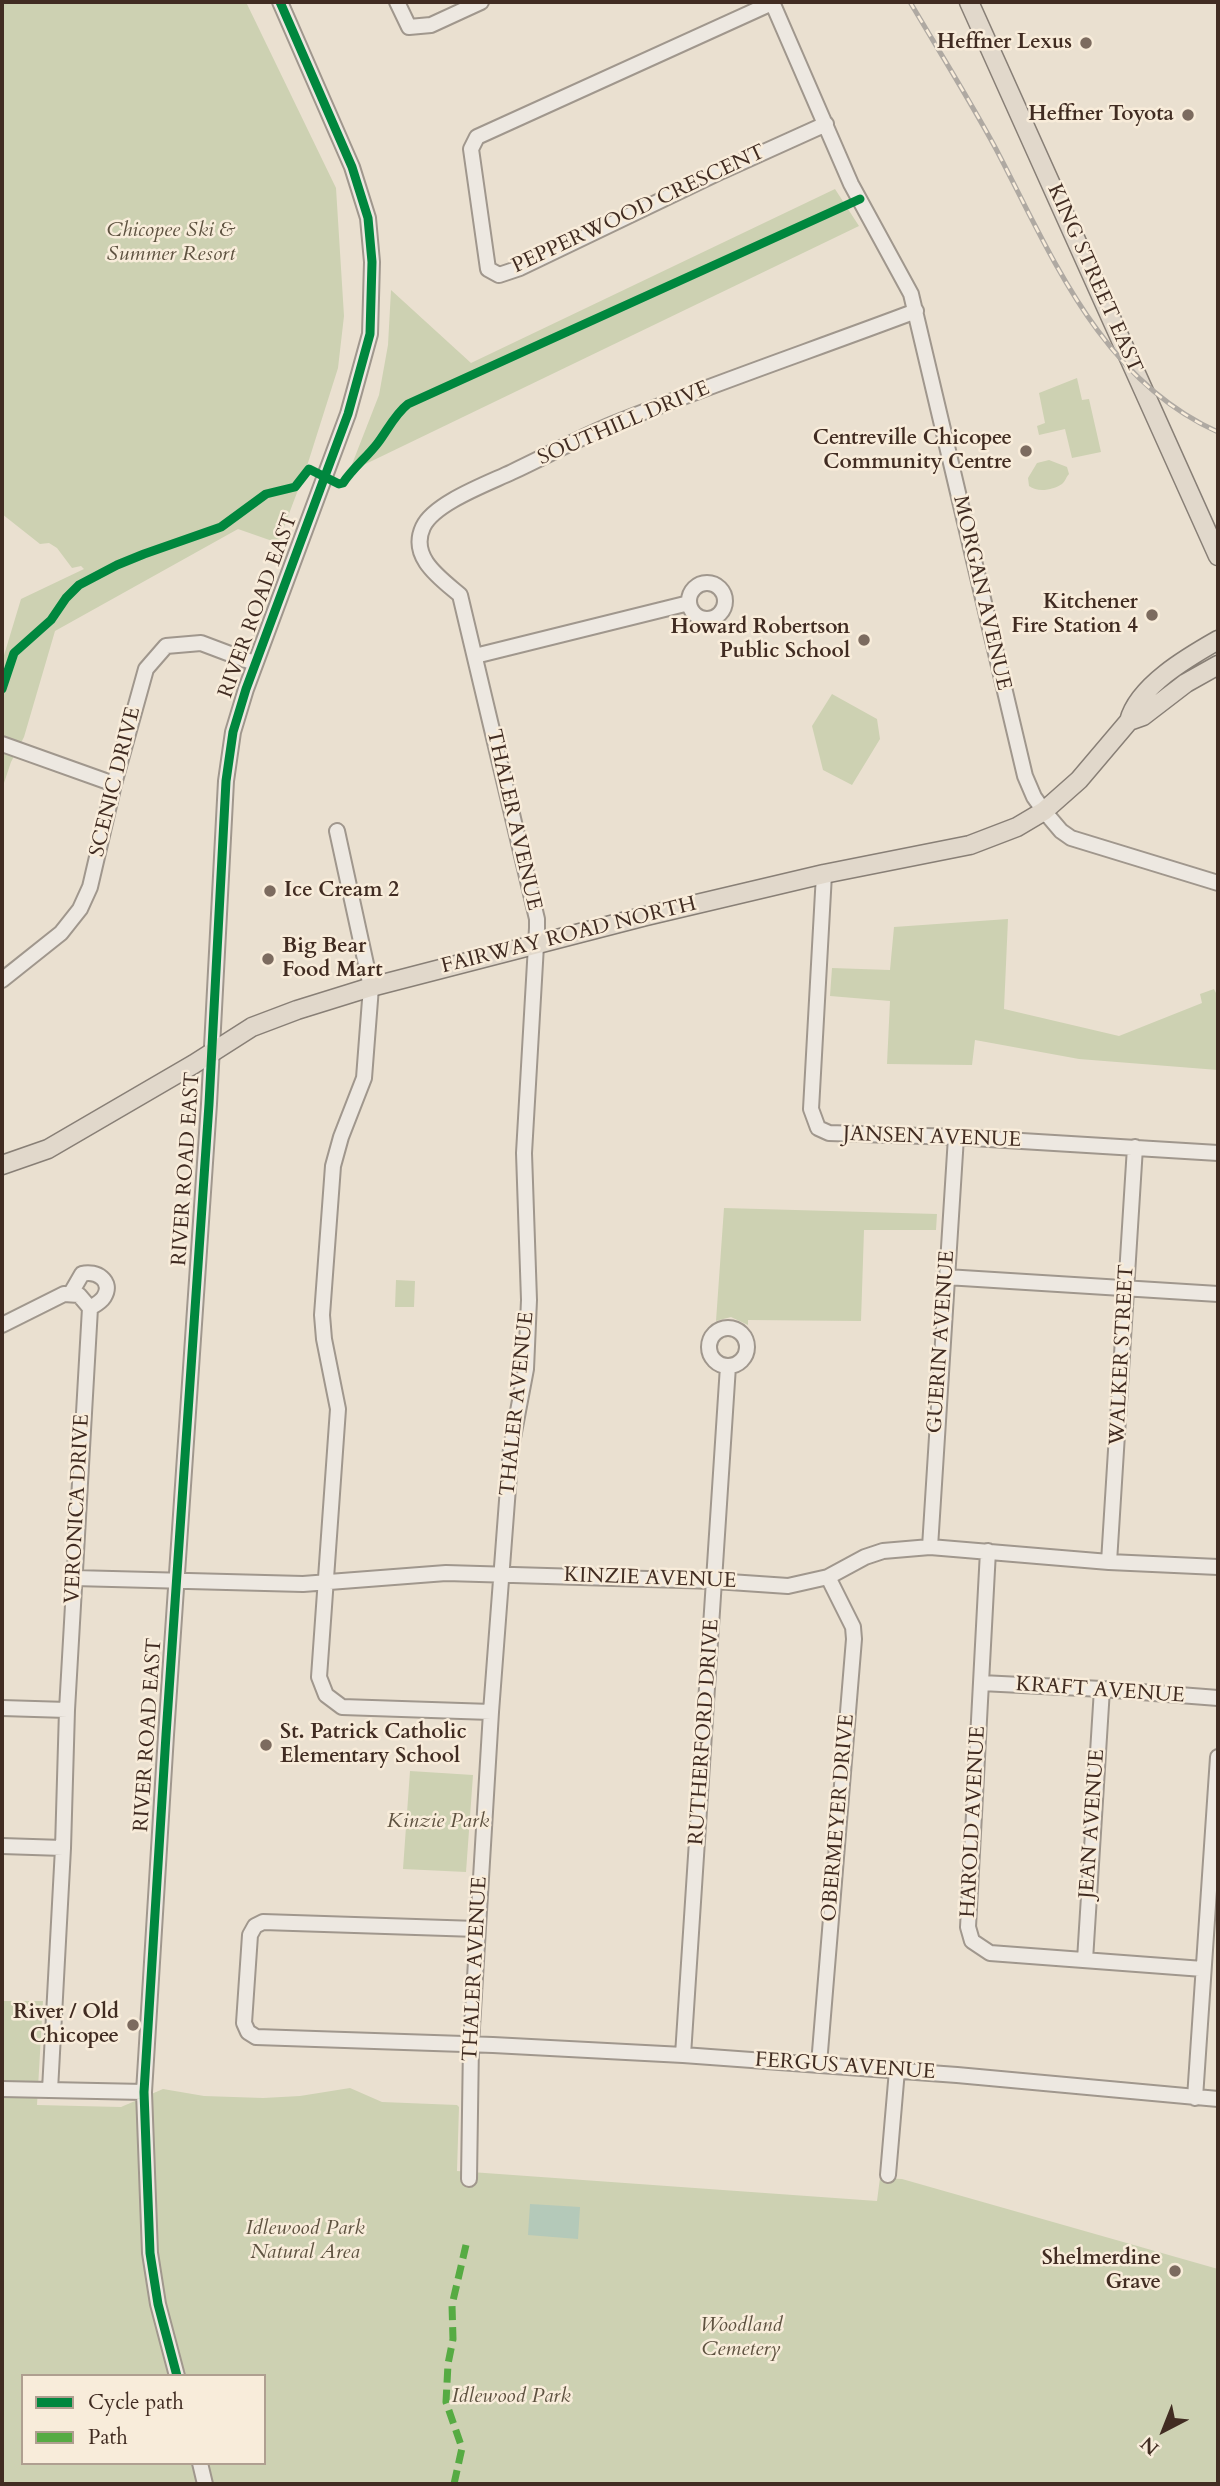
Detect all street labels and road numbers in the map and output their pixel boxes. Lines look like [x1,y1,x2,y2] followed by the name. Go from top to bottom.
[508,140,770,280] street label: PEPPERWOOD CRESCENT
[1041,181,1147,377] street label: KING STREET EAST
[534,376,714,472] street label: SOUTHILL DRIVE
[946,493,1016,693] street label: MORGAN AVENUE
[214,510,304,702] street label: RIVER ROAD EAST
[85,704,147,860] street label: SCENIC DRIVE
[480,727,546,913] street label: THALER AVENUE
[439,892,699,980] street label: FAIRWAY ROAD NORTH
[168,1071,206,1267] street label: RIVER ROAD EAST
[842,1122,1022,1154] street label: JANSEN AVENUE
[923,1250,961,1434] street label: GUERIN AVENUE
[1106,1264,1140,1446] street label: WALKER STREET
[496,1311,540,1497] street label: THALER AVENUE
[60,1413,96,1605] street label: VERONICA DRIVE
[563,1563,737,1595] street label: KINZIE AVENUE
[685,1618,725,1846] street label: RUTHERFORD DRIVE
[130,1637,168,1833] street label: RIVER ROAD EAST
[1015,1673,1185,1709] street label: KRAFT AVENUE
[817,1713,861,1923] street label: OBERMEYER DRIVE
[956,1725,992,1919] street label: HAROLD AVENUE
[1075,1748,1111,1900] street label: JEAN AVENUE
[459,1876,493,2062] street label: THALER AVENUE
[754,2048,936,2086] street label: FERGUS AVENUE

